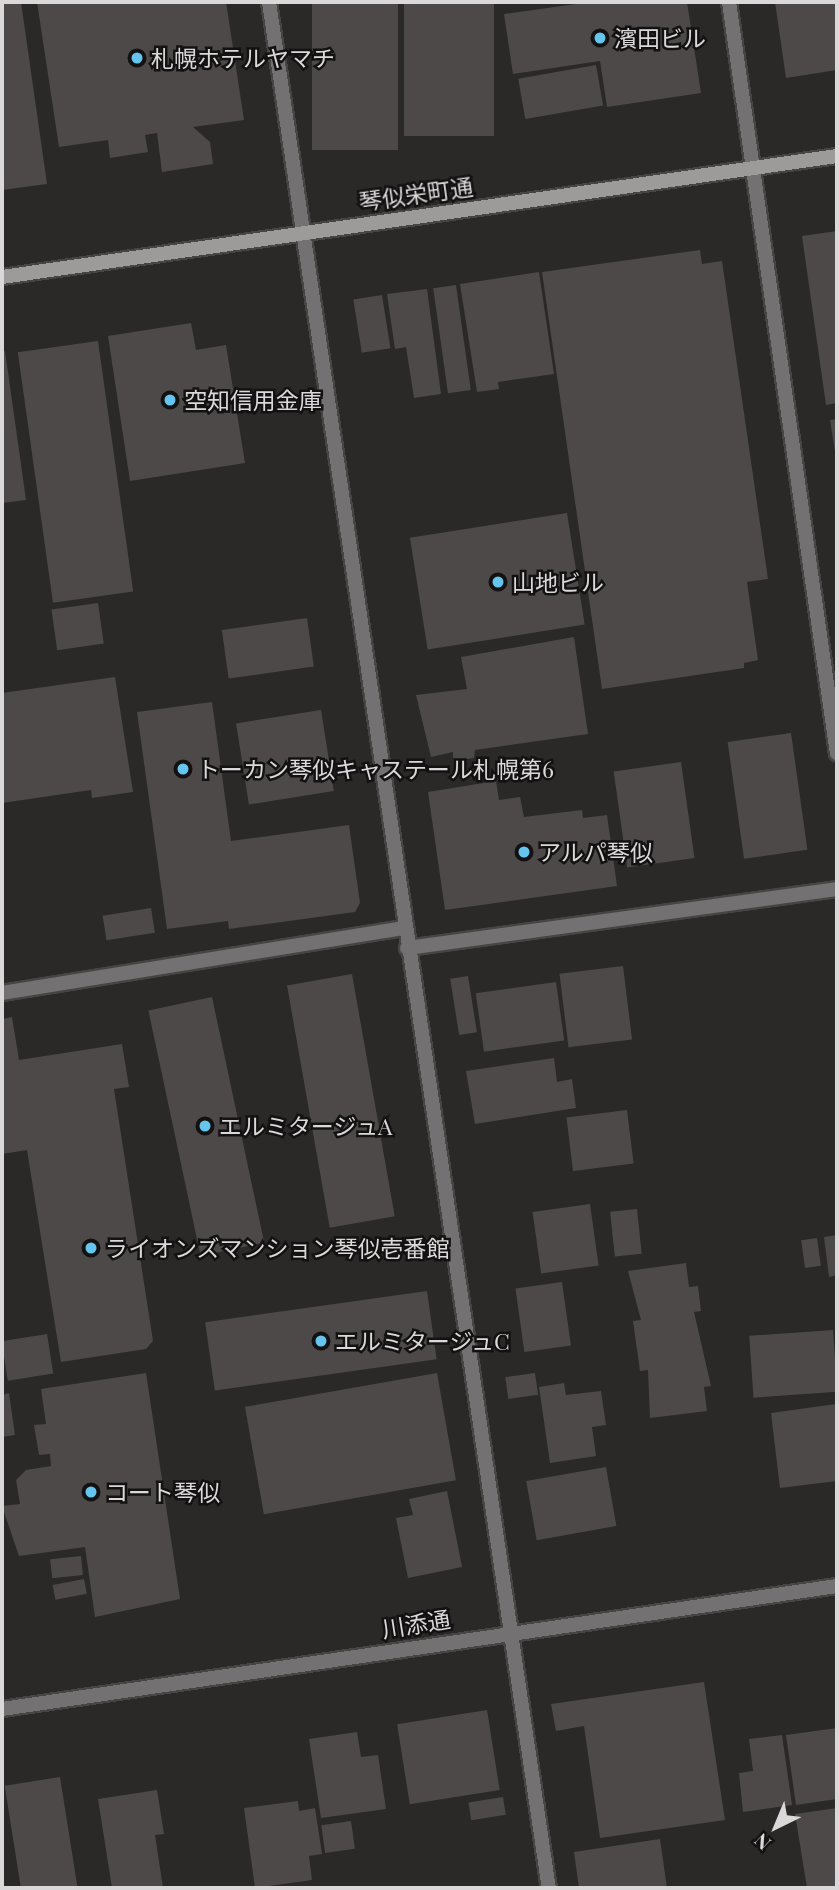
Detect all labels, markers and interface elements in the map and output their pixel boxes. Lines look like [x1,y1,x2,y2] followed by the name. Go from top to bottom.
[614,24,706,52] place label: 濱田ビル
[592,30,608,46] marker: 濱田ビル
[151,44,335,72] place label: 札幌ホテルヤマチ
[129,50,145,66] marker: 札幌ホテルヤマチ
[357,172,475,216] street label: 琴似栄町通
[184,386,322,414] place label: 空知信用金庫
[162,392,178,408] marker: 空知信用金庫
[512,568,604,596] place label: 山地ビル
[490,574,506,590] marker: 山地ビル
[197,755,554,783] place label: トーカン琴似キャステール札幌第6
[175,761,191,777] marker: トーカン琴似キャステール札幌第6
[538,838,653,866] place label: アルパ琴似
[516,844,532,860] marker: アルパ琴似
[219,1112,394,1140] place label: エルミタージュA
[197,1118,213,1134] marker: エルミタージュA
[105,1234,450,1262] place label: ライオンズマンション琴似壱番館
[83,1240,99,1256] marker: ライオンズマンション琴似壱番館
[335,1327,512,1355] place label: エルミタージュC
[313,1333,329,1349] marker: エルミタージュC
[105,1478,220,1506] place label: コート琴似
[83,1484,99,1500] marker: コート琴似
[380,1605,452,1643] street label: 川添通
[741,1792,811,1862] north arrow
[748,1828,776,1857] text: N

